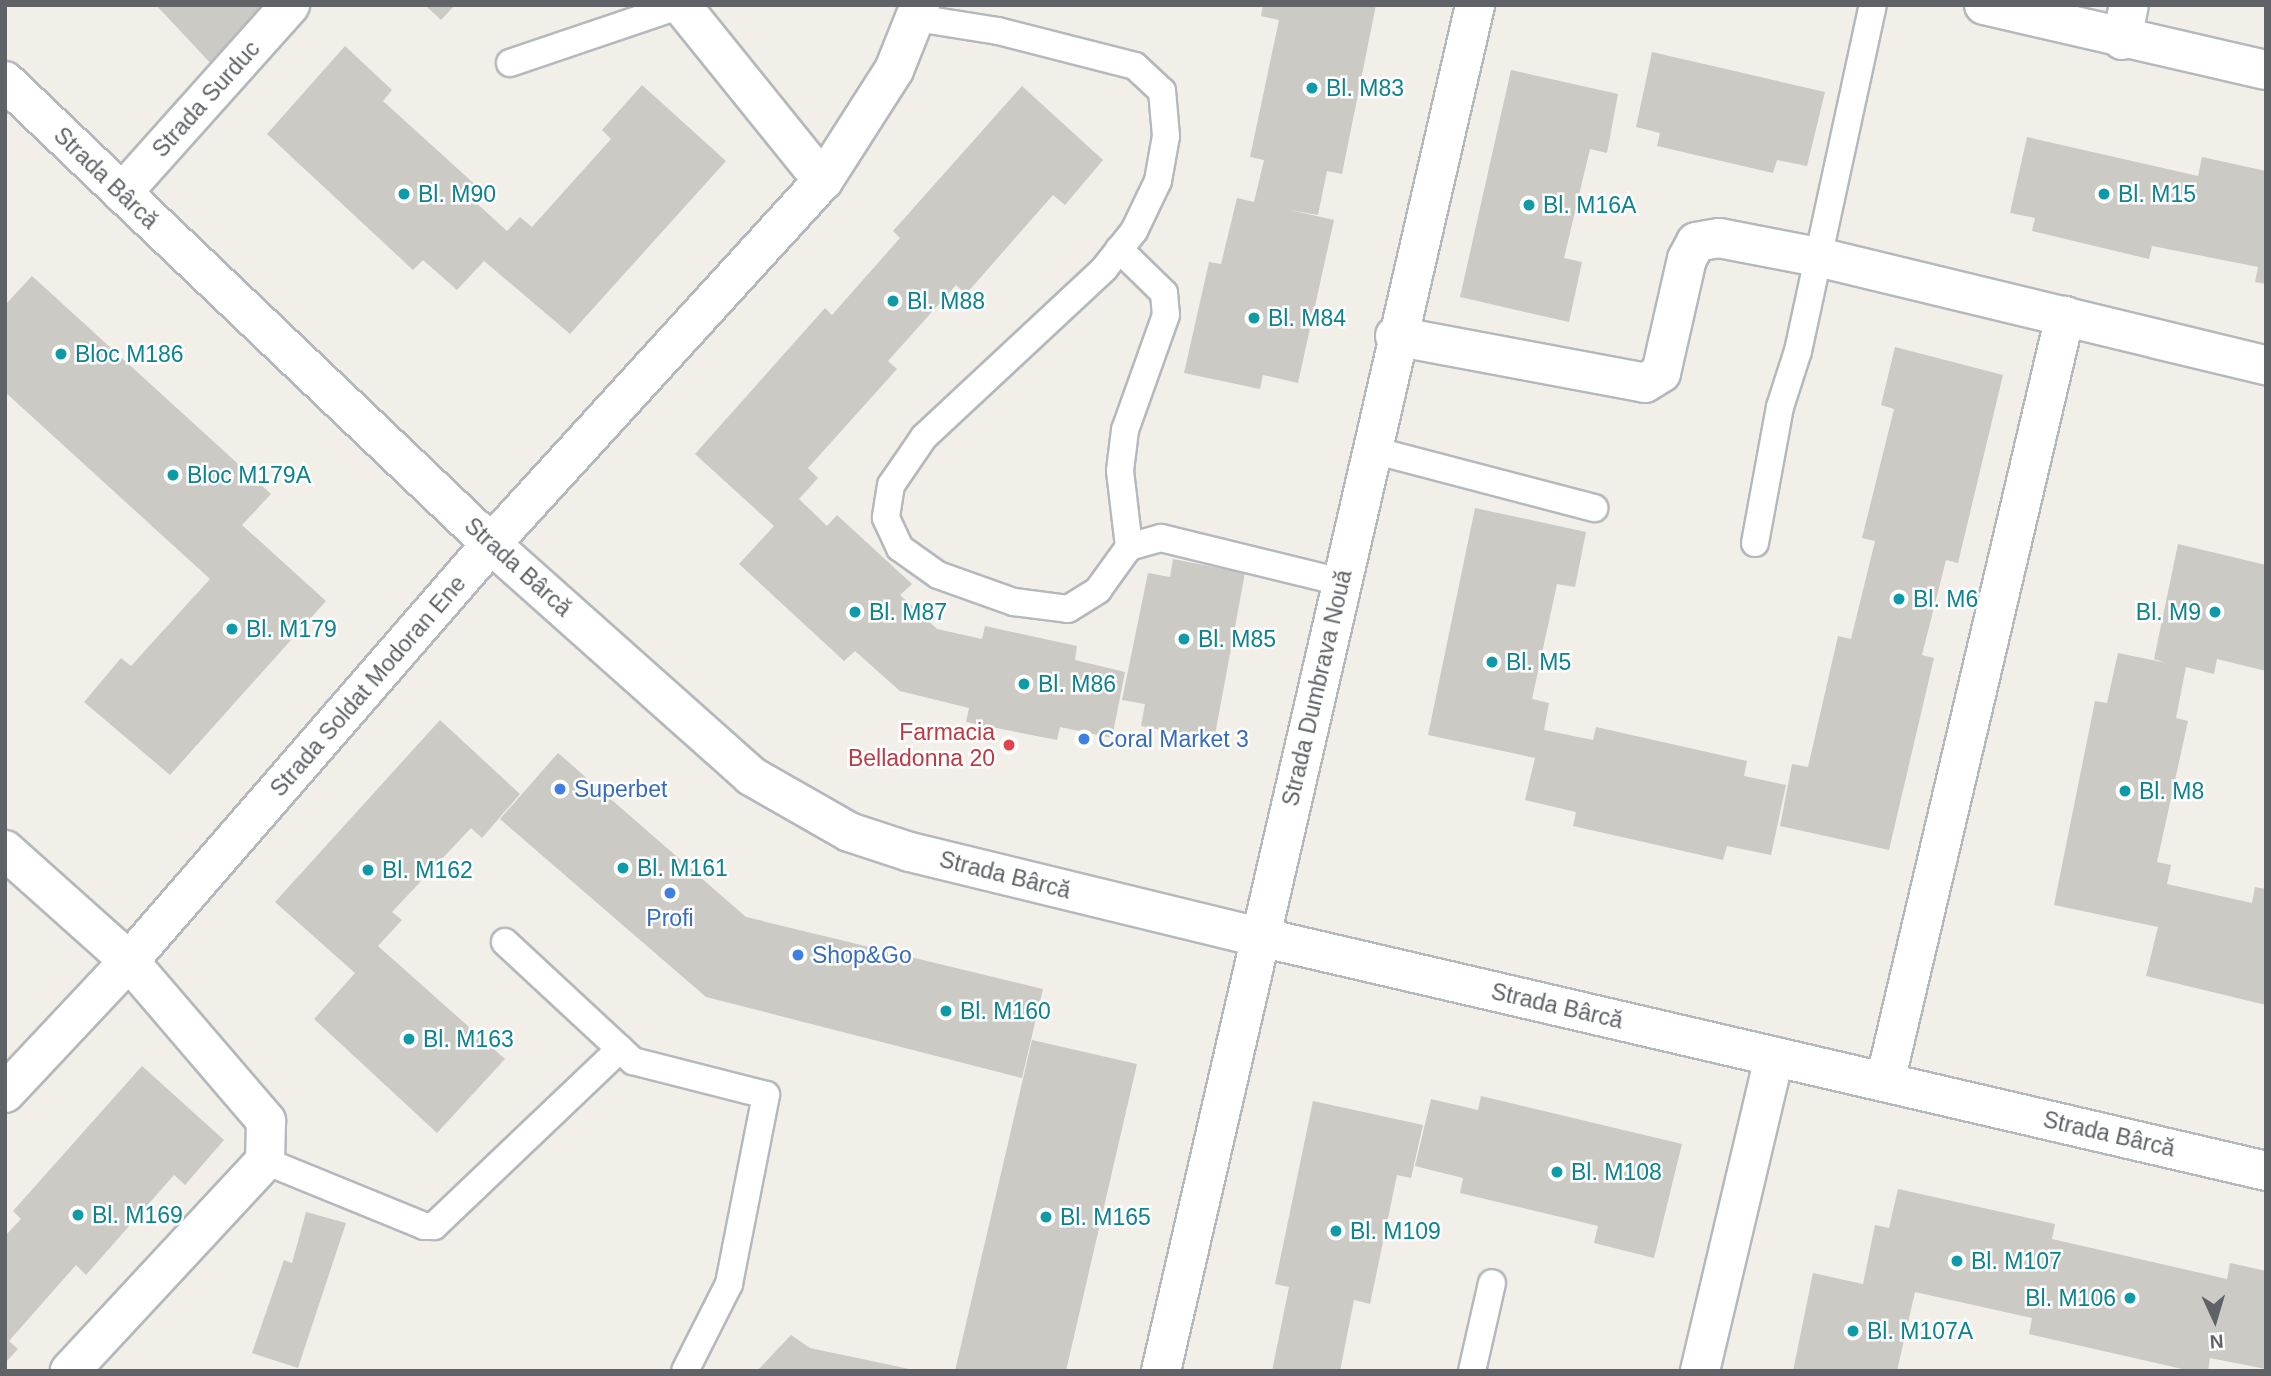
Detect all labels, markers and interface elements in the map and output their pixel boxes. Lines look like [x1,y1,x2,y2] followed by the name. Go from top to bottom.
[147,35,265,163] street label: Strada Surduc
[1326,74,1404,102] place label: Bl. M83
[1304,80,1320,96] marker: Bl. M83
[48,121,164,235] street label: Strada Bârcă
[418,180,496,208] place label: Bl. M90
[2118,180,2196,208] place label: Bl. M15
[396,186,412,202] marker: Bl. M90
[2096,186,2112,202] marker: Bl. M15
[1543,191,1636,219] place label: Bl. M16A
[1521,197,1537,213] marker: Bl. M16A
[907,287,985,315] place label: Bl. M88
[885,293,901,309] marker: Bl. M88
[1268,304,1346,332] place label: Bl. M84
[1246,310,1262,326] marker: Bl. M84
[75,340,184,368] place label: Bloc M186
[53,346,69,362] marker: Bloc M186
[187,461,311,489] place label: Bloc M179A
[165,467,181,483] marker: Bloc M179A
[459,512,577,622] street label: Strada Bârcă
[1276,567,1358,809] street label: Strada Dumbrava Nouă
[264,570,472,802] street label: Strada Soldat Modoran Ene
[1913,585,1978,613] place label: Bl. M6
[1891,591,1907,607] marker: Bl. M6
[869,598,947,626] place label: Bl. M87
[2136,598,2201,626] place label: Bl. M9
[847,604,863,620] marker: Bl. M87
[2207,604,2223,620] marker: Bl. M9
[246,615,337,643] place label: Bl. M179
[224,621,240,637] marker: Bl. M179
[1198,625,1276,653] place label: Bl. M85
[1176,631,1192,647] marker: Bl. M85
[1506,648,1571,676] place label: Bl. M5
[1484,654,1500,670] marker: Bl. M5
[1038,670,1116,698] place label: Bl. M86
[1016,676,1032,692] marker: Bl. M86
[848,718,995,772] place label: Farmacia Belladonna 20
[1098,725,1249,753] place label: Coral Market 3
[1076,731,1092,747] marker: Coral Market 3
[1001,737,1017,753] marker: Farmacia Belladonna 20
[574,775,667,803] place label: Superbet
[2139,777,2204,805] place label: Bl. M8
[552,781,568,797] marker: Superbet
[2117,783,2133,799] marker: Bl. M8
[937,845,1073,905] street label: Strada Bârcă
[637,854,728,882] place label: Bl. M161
[382,856,473,884] place label: Bl. M162
[615,860,631,876] marker: Bl. M161
[360,862,376,878] marker: Bl. M162
[662,885,678,901] marker: Profi
[646,904,694,932] place label: Profi
[812,941,912,969] place label: Shop&Go
[790,947,806,963] marker: Shop&Go
[1488,977,1626,1035] street label: Strada Bârcă
[960,997,1051,1025] place label: Bl. M160
[938,1003,954,1019] marker: Bl. M160
[423,1025,514,1053] place label: Bl. M163
[401,1031,417,1047] marker: Bl. M163
[2040,1105,2178,1163] street label: Strada Bârcă
[1571,1158,1662,1186] place label: Bl. M108
[1549,1164,1565,1180] marker: Bl. M108
[92,1201,183,1229] place label: Bl. M169
[1060,1203,1151,1231] place label: Bl. M165
[70,1207,86,1223] marker: Bl. M169
[1038,1209,1054,1225] marker: Bl. M165
[1350,1217,1441,1245] place label: Bl. M109
[1328,1223,1344,1239] marker: Bl. M109
[1971,1247,2062,1275] place label: Bl. M107
[1949,1253,1965,1269] marker: Bl. M107
[2025,1284,2116,1312] place label: Bl. M106
[2180,1285,2250,1355] north arrow
[2122,1290,2138,1306] marker: Bl. M106
[1867,1317,1973,1345] place label: Bl. M107A
[1845,1323,1861,1339] marker: Bl. M107A
[2209,1330,2224,1352] text: N

